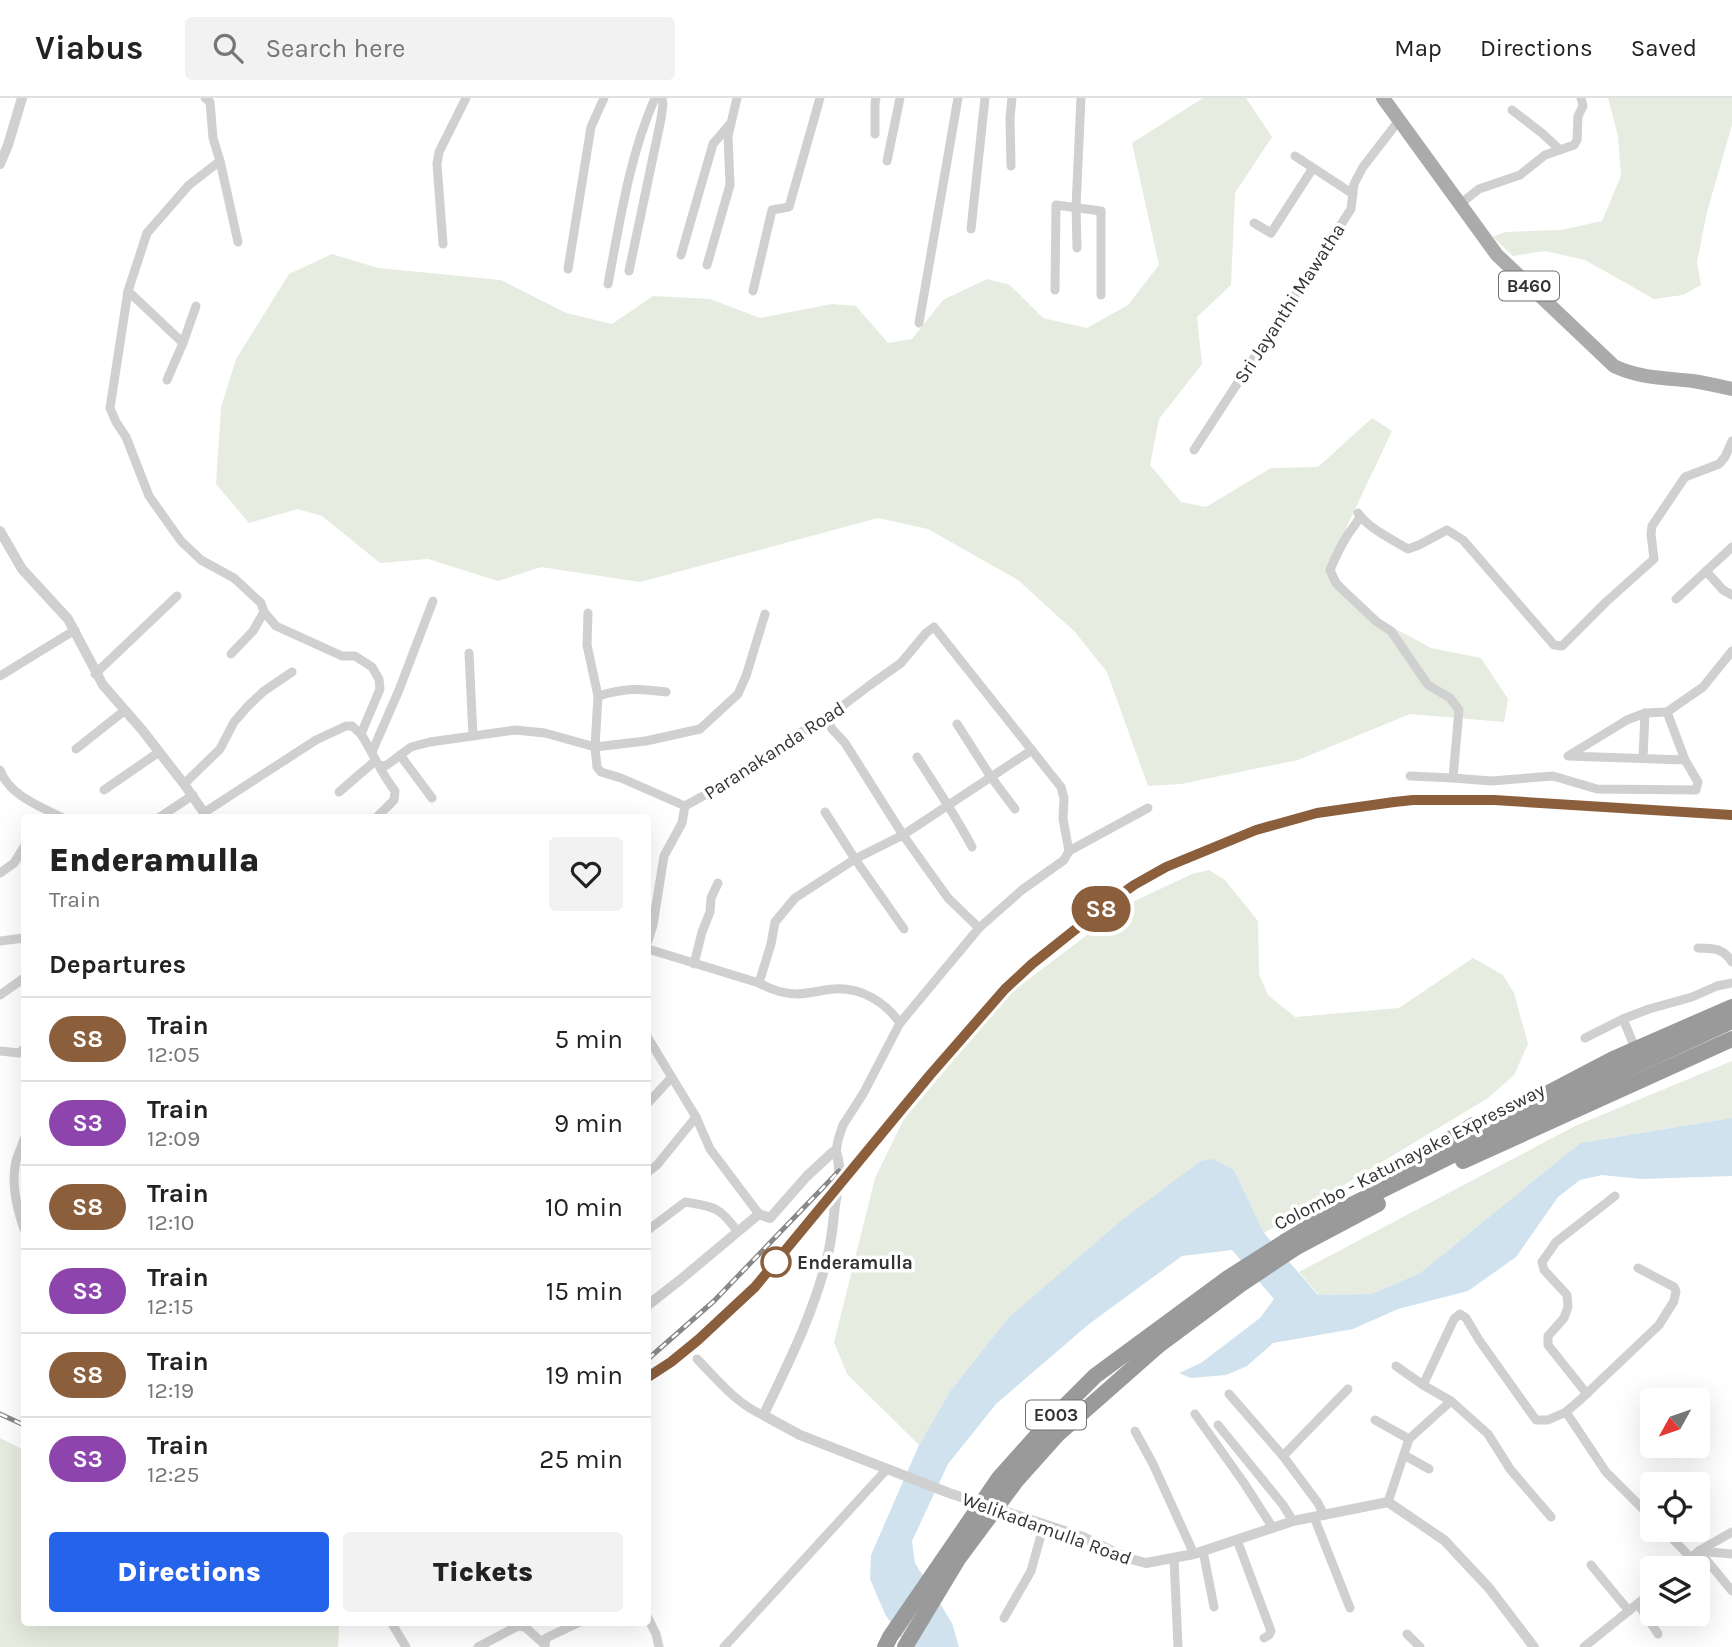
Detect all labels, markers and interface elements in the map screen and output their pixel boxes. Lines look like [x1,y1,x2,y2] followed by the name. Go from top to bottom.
[185,17,675,80] search box
[35,29,143,67] text: Viabus
[209,29,247,67] icon: search
[265,33,405,64] text: Search here
[1394,34,1442,62] text: Map
[1480,34,1593,62] text: Directions
[1631,34,1697,62] text: Saved
[1230,220,1350,388] street label: Sri Jayanthi Mawatha
[1499,272,1559,300] road number: B460
[700,697,849,804] street label: Paranakanda Road
[549,837,623,911] button: heart
[49,841,260,879] text: Enderamulla
[49,886,101,913] text: Train
[1070,886,1132,932] line badge: S8
[1086,895,1116,923] text: S8
[49,949,186,980] text: Departures
[147,1010,209,1041] text: Train
[554,1024,623,1055] text: 5 min
[72,1025,103,1053] text: S8
[147,1041,200,1068] text: 12:05
[1270,1079,1549,1235] street label: Colombo - Katunayake Expressway
[147,1094,209,1125] text: Train
[554,1108,623,1139] text: 9 min
[72,1109,103,1137] text: S3
[147,1125,200,1152] text: 12:09
[147,1178,209,1209] text: Train
[545,1192,623,1223] text: 10 min
[72,1193,103,1221] text: S8
[147,1209,194,1236] text: 12:10
[761,1247,791,1277] marker: Enderamulla
[797,1252,913,1274] place label: Enderamulla
[147,1262,209,1293] text: Train
[546,1276,623,1307] text: 15 min
[72,1277,103,1305] text: S3
[147,1293,194,1320] text: 12:15
[147,1346,209,1377] text: Train
[545,1360,623,1391] text: 19 min
[72,1361,103,1389] text: S8
[147,1377,194,1404] text: 12:19
[1640,1388,1710,1458] north arrow
[1640,1388,1710,1626] map controls
[1026,1400,1086,1430] road number: E003
[147,1430,209,1461] text: Train
[539,1444,623,1475] text: 25 min
[72,1445,103,1473] text: S3
[147,1461,200,1488] text: 12:25
[1640,1472,1710,1542] button: locate
[959,1488,1134,1570] street label: Welikadamulla Road
[49,1532,329,1612] button: Directions
[343,1532,623,1612] button: Tickets
[1640,1556,1710,1626] button: layers

